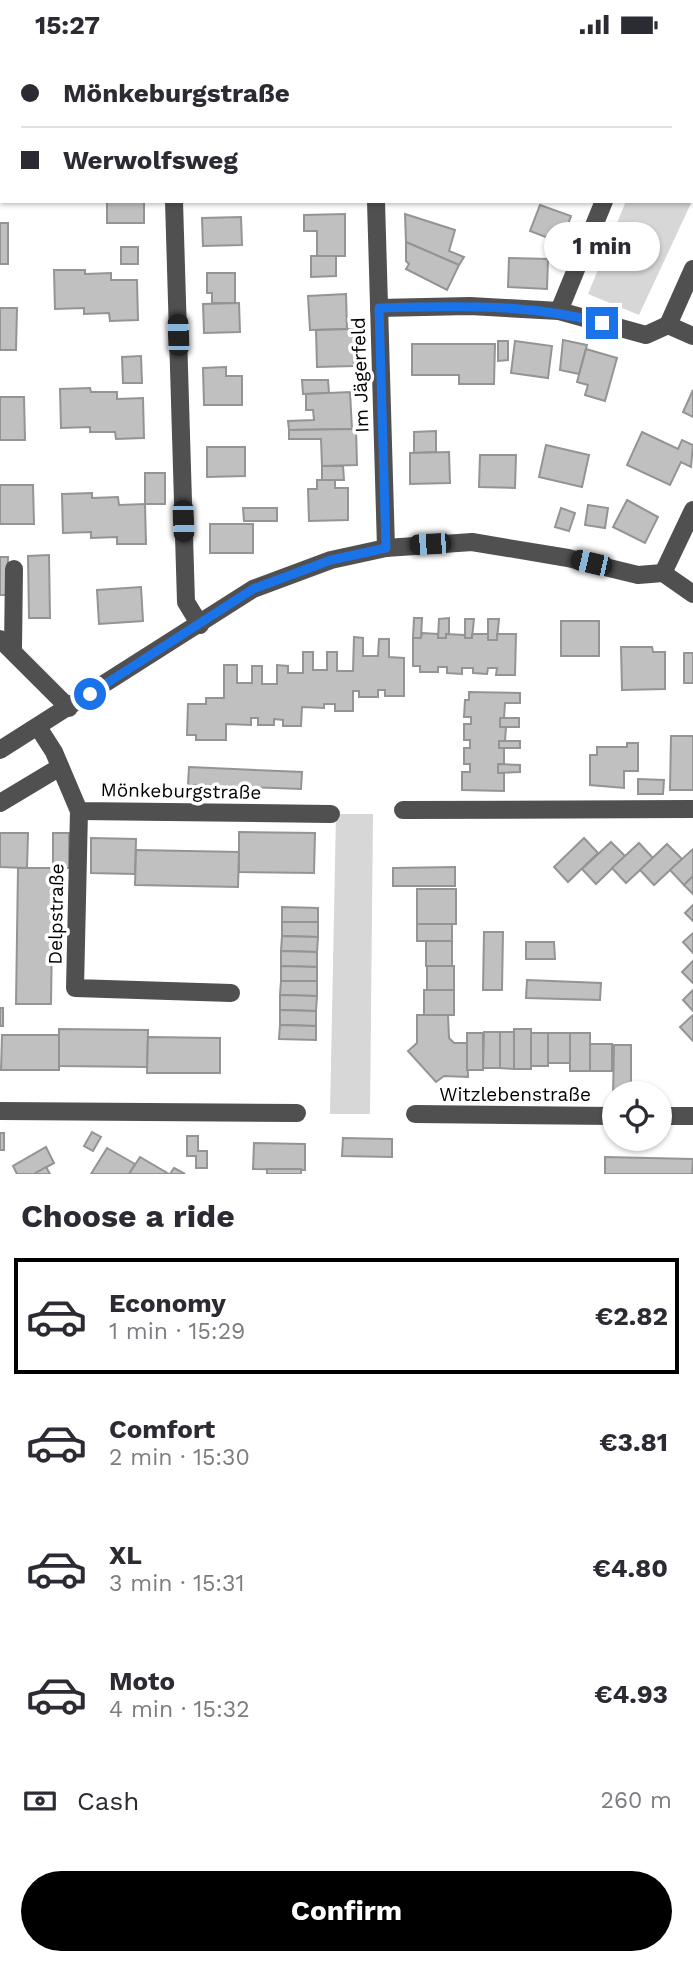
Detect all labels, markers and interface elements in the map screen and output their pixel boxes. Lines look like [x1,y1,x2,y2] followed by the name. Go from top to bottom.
[35,10,100,40] text: 15:27
[63,78,290,108] text: Mönkeburgstraße
[63,145,238,175] text: Werwolfsweg
[544,222,660,271] callout: 1 min
[572,233,632,260] text: 1 min
[586,307,618,339] route end
[167,314,190,356] car
[346,317,374,433] street label: Im Jägerfeld
[172,500,195,542] car
[409,532,452,556] car
[569,548,614,578] car
[74,678,106,710] route start
[101,778,261,804] street label: Mönkeburgstraße
[44,863,68,965] street label: Delpstraße
[602,1081,672,1151] map controls
[602,1081,672,1151] button: locate
[439,1083,591,1106] street label: Witzlebenstraße
[21,1197,235,1235] text: Choose a ride
[25,1285,88,1348] icon: car
[109,1288,226,1318] text: Economy
[595,1301,668,1331] text: €2.82
[109,1318,245,1345] text: 1 min · 15:29
[25,1411,88,1474] icon: car
[109,1414,215,1444] text: Comfort
[599,1427,668,1457] text: €3.81
[109,1444,250,1471] text: 2 min · 15:30
[25,1537,88,1600] icon: car
[109,1540,142,1570] text: XL
[592,1553,668,1583] text: €4.80
[109,1570,245,1597] text: 3 min · 15:31
[25,1663,88,1726] icon: car
[109,1666,175,1696] text: Moto
[594,1679,668,1709] text: €4.93
[109,1696,250,1723] text: 4 min · 15:32
[21,1782,59,1820] icon: cash
[77,1786,139,1816] text: Cash
[601,1787,672,1814] text: 260 m
[21,1871,672,1951] button: Confirm

